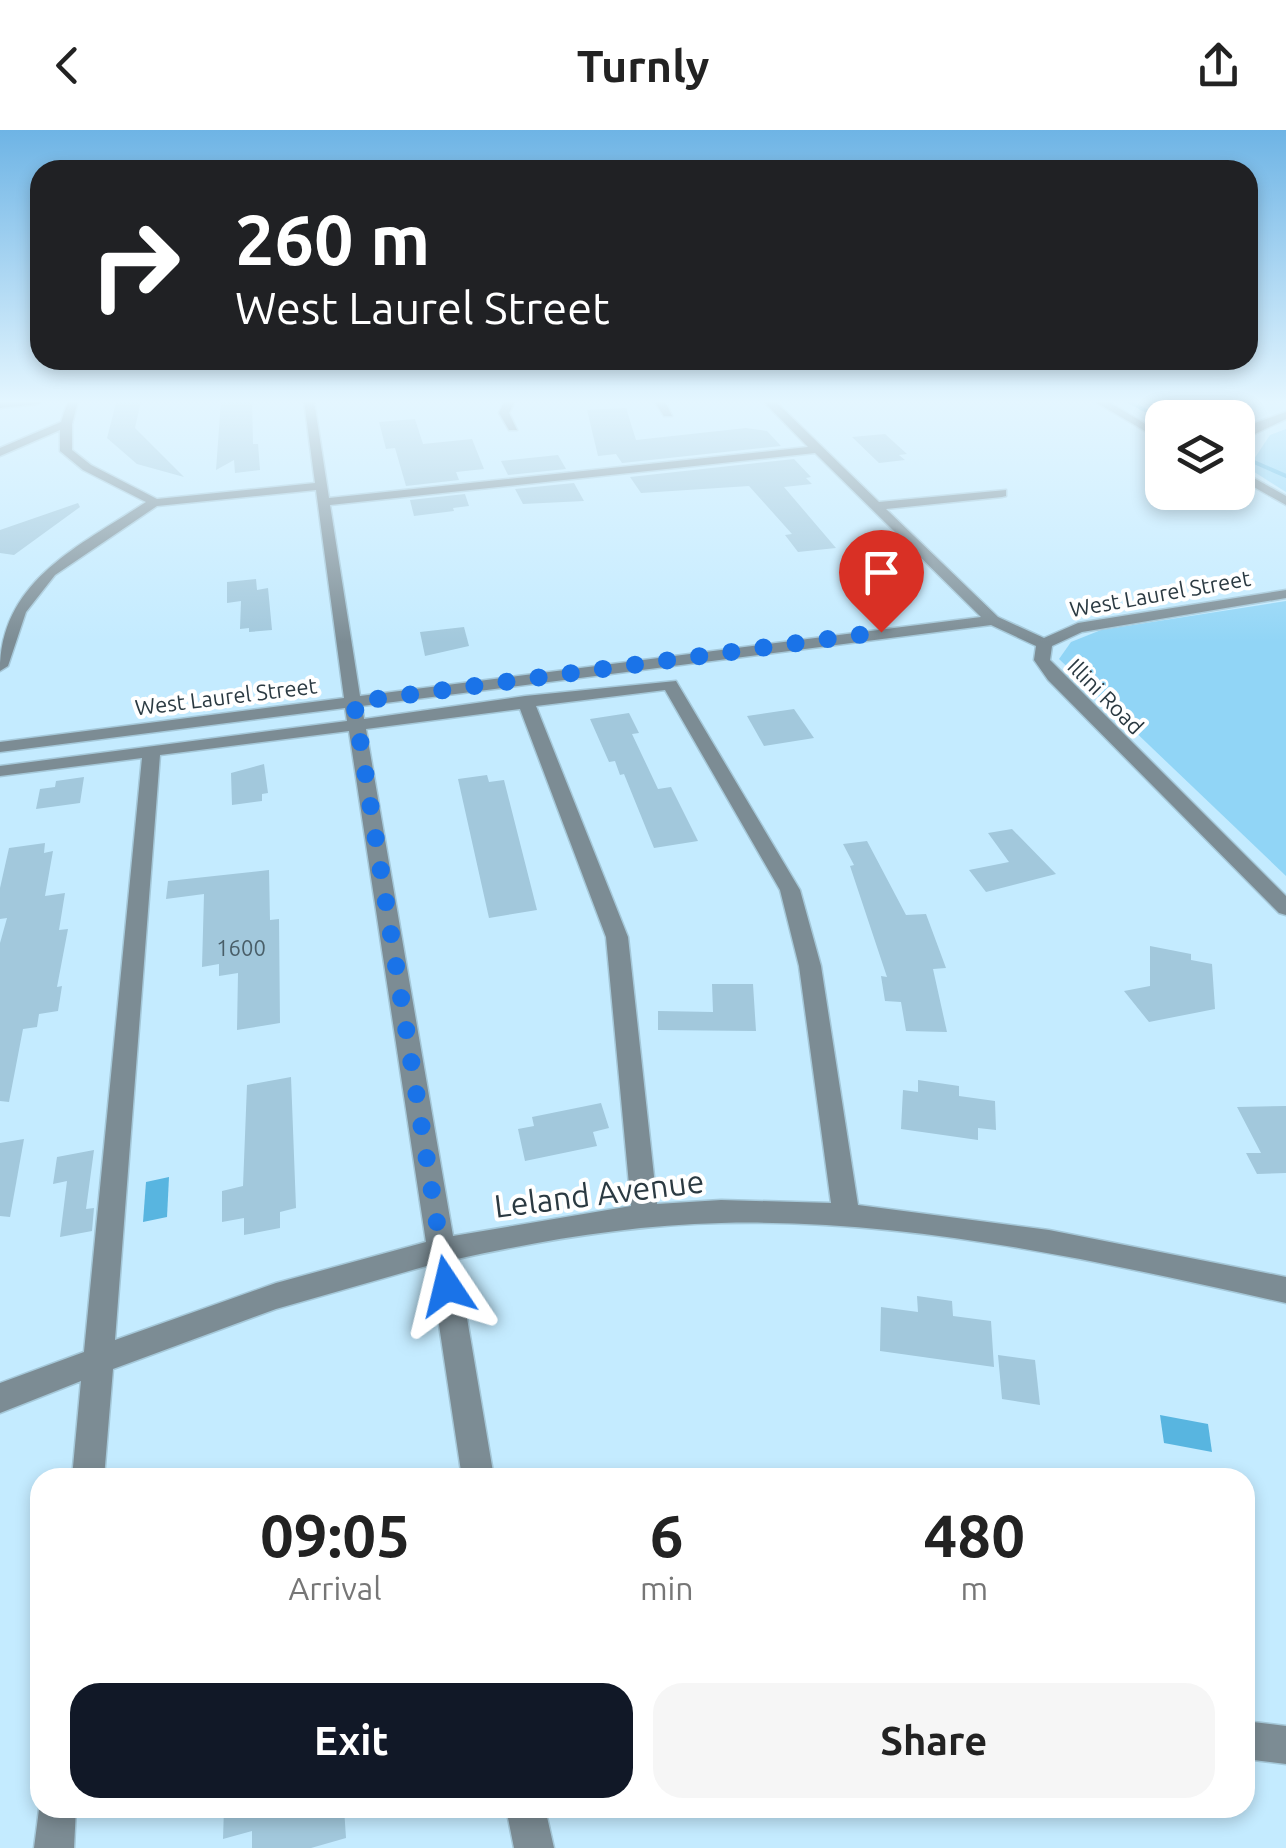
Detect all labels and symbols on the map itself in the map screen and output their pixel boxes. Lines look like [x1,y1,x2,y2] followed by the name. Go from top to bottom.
[839,530,924,633] pin
[1068,565,1253,621] street label: West Laurel Street
[1063,653,1149,739] street label: Illini Road
[134,672,319,720] street label: West Laurel Street
[216,935,266,960] house number: 1600
[492,1162,706,1224] street label: Leland Avenue
[395,1234,499,1338] position arrow

